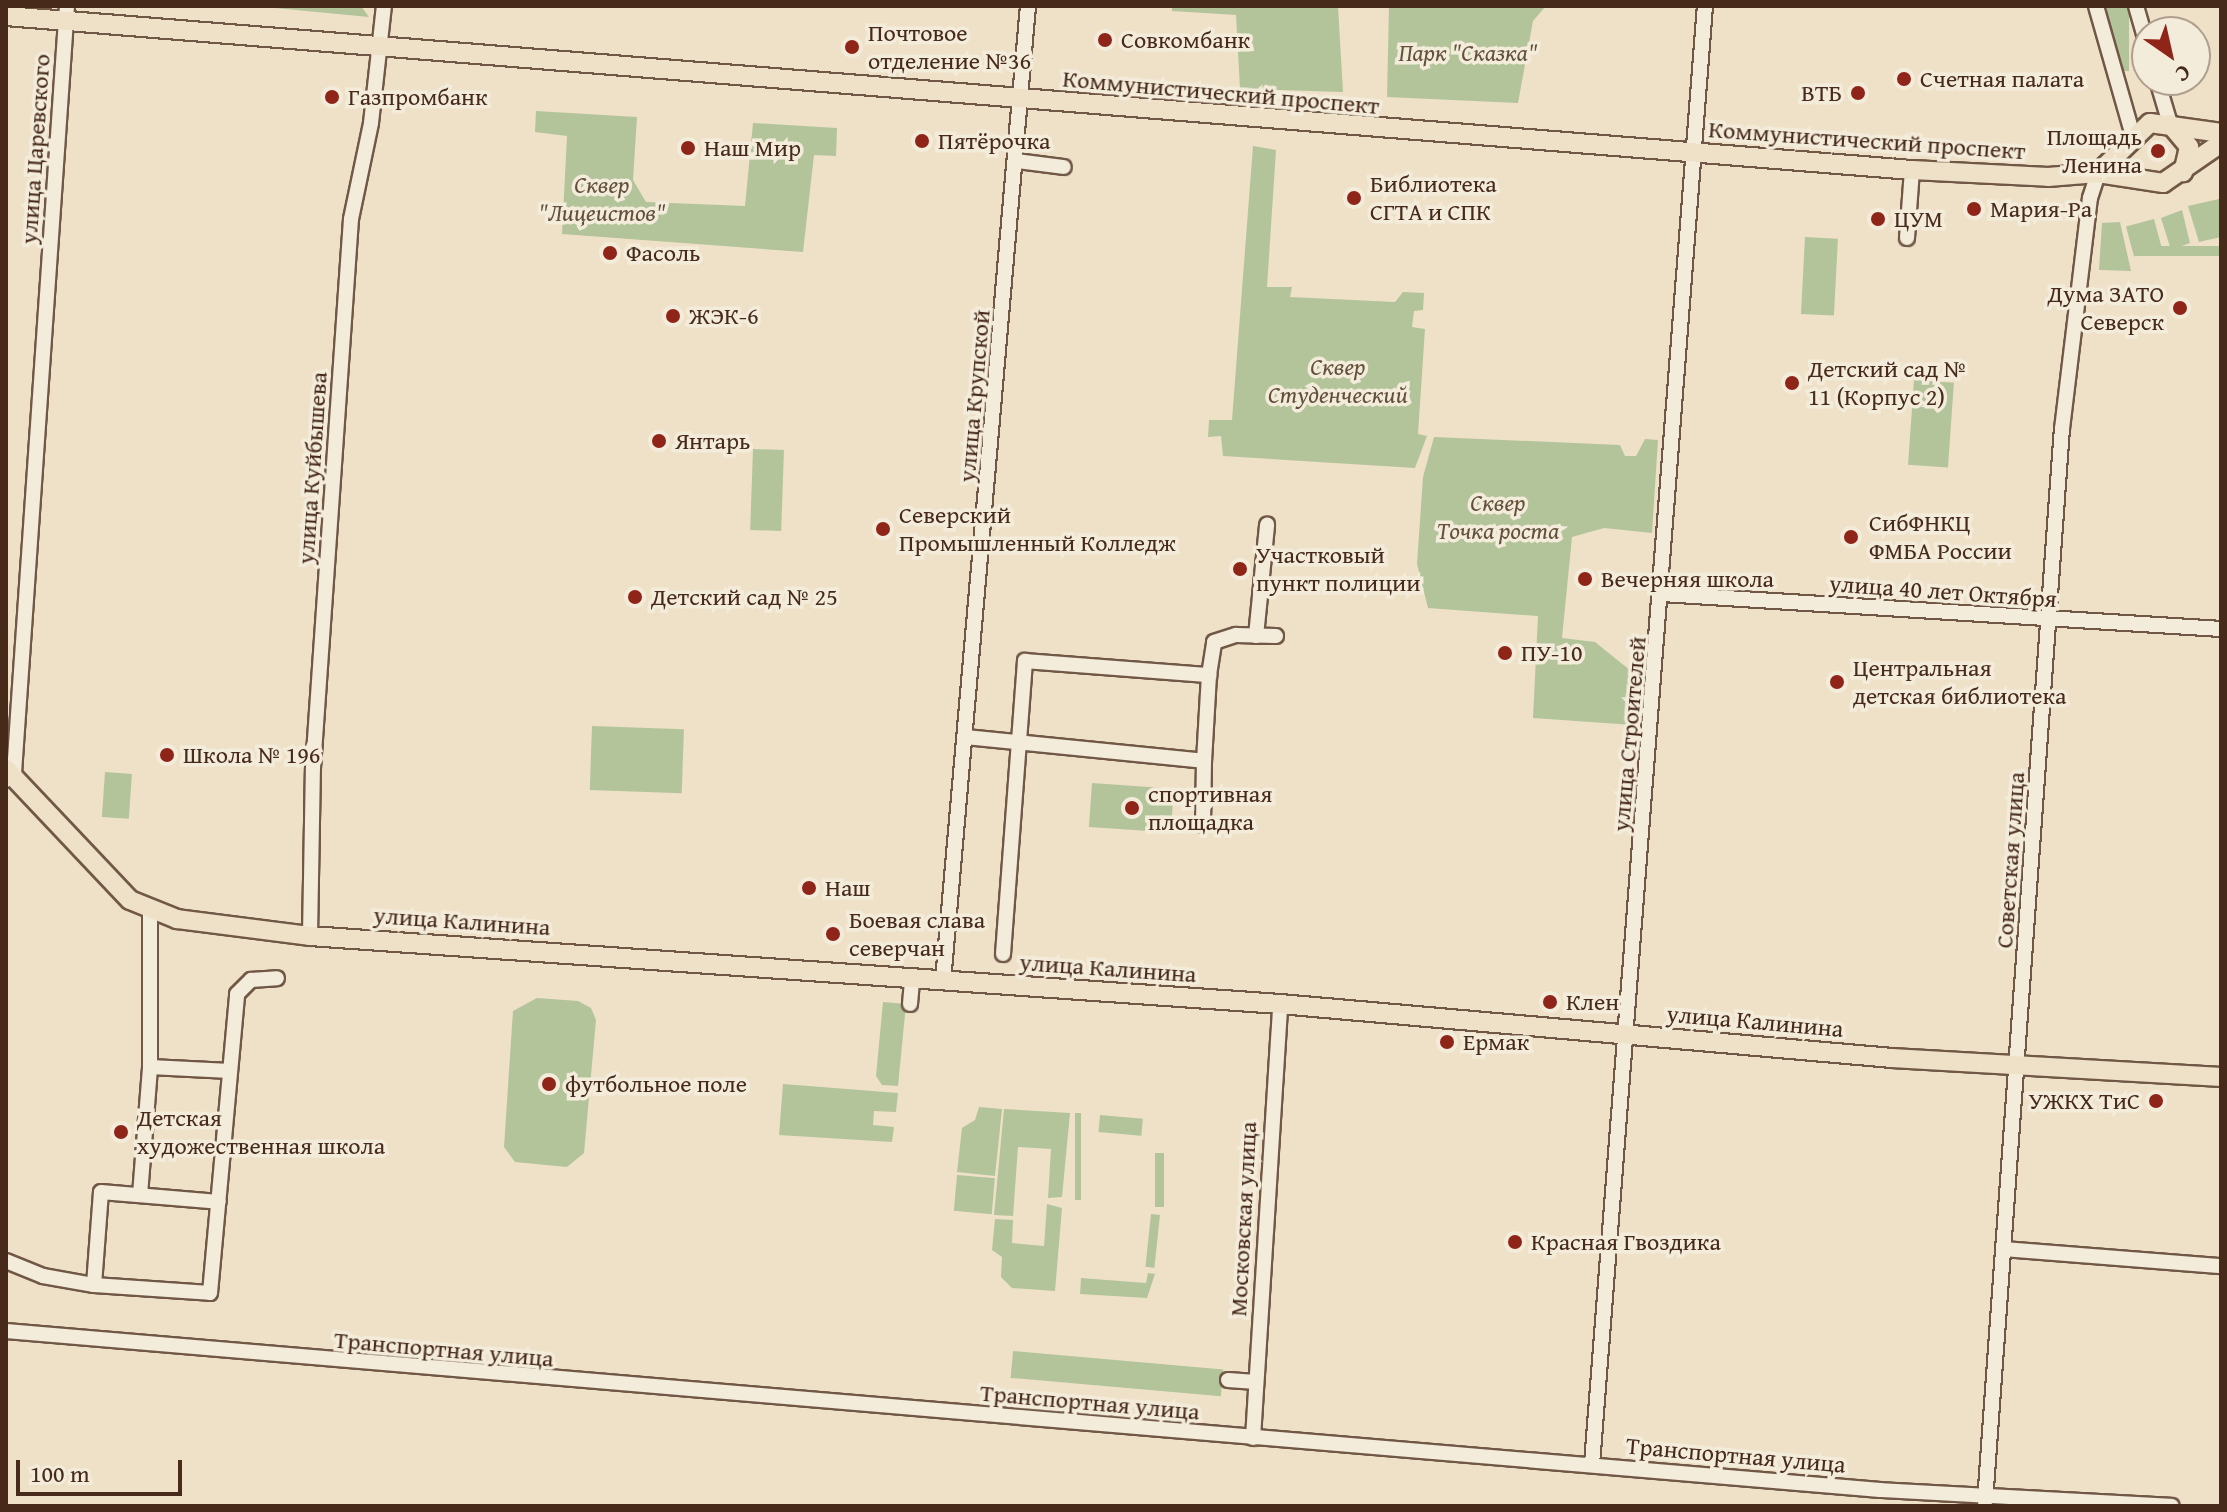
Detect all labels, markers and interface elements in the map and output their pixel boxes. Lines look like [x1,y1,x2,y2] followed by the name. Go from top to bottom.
[2131,16,2211,96] north arrow
[868,19,1031,75] place label: Почтовое отделение №36
[1121,26,1250,54] place label: Совкомбанк
[1096,31,1114,49] marker: Совкомбанк
[843,38,861,56] marker: Почтовое отделение №36
[1398,39,1538,67] park label: Парк "Сказка"
[14,53,56,245] street label: улица Царевского
[2169,57,2197,91] text: С
[1062,64,1380,120] street label: Коммунистический проспект
[1920,65,2084,93] place label: Счетная палата
[1895,70,1913,88] marker: Счетная палата
[1801,79,1842,107] place label: ВТБ
[348,83,488,111] place label: Газпромбанк
[1849,84,1867,102] marker: ВТБ
[323,88,341,106] marker: Газпромбанк
[1708,115,2026,165] street label: Коммунистический проспект
[2047,123,2142,179] place label: Площадь Ленина
[938,127,1050,155] place label: Пятёрочка
[913,132,931,150] marker: Пятёрочка
[704,134,801,162] place label: Наш Мир
[679,139,697,157] marker: Наш Мир
[2149,142,2167,160] marker: Площадь Ленина
[1370,170,1497,226] place label: Библиотека СГТА и СПК
[538,171,666,227] park label: Сквер "Лицеистов"
[1345,189,1363,207] marker: Библиотека СГТА и СПК
[1990,195,2092,223] place label: Мария-Ра
[1965,200,1983,218] marker: Мария-Ра
[1894,205,1943,233] place label: ЦУМ
[1869,210,1887,228] marker: ЦУМ
[626,239,700,267] place label: Фасоль
[601,244,619,262] marker: Фасоль
[2048,280,2164,336] place label: Дума ЗАТО Северск
[2171,299,2189,317] marker: Дума ЗАТО Северск
[689,302,759,330] place label: ЖЭК-6
[664,307,682,325] marker: ЖЭК-6
[952,308,996,484] street label: улица Крупской
[1268,353,1408,409] park label: Сквер Студенческий
[1808,355,1966,411] place label: Детский сад № 11 (Корпус 2)
[291,371,333,565] street label: улица Куйбышева
[1783,374,1801,392] marker: Детский сад № 11 (Корпус 2)
[675,427,750,455] place label: Янтарь
[650,432,668,450] marker: Янтарь
[1437,489,1559,545] park label: Сквер Точка роста
[899,501,1176,557] place label: Северский Промышленный Колледж
[1869,509,2012,565] place label: СибФНКЦ ФМБА России
[874,520,892,538] marker: Северский Промышленный Колледж
[1840,526,1862,548] marker: СибФНКЦ ФМБА России
[1256,541,1421,597] place label: Участковый пункт полиции
[1231,560,1249,578] marker: Участковый пункт полиции
[1601,565,1774,593] place label: Вечерняя школа
[1828,569,2058,613] street label: улица 40 лет Октября
[1576,570,1594,588] marker: Вечерняя школа
[651,583,838,611] place label: Детский сад № 25
[626,588,644,606] marker: Детский сад № 25
[1606,635,1652,833] street label: улица Строителей
[1521,639,1582,667] place label: ПУ-10
[1496,644,1514,662] marker: ПУ-10
[1853,654,2066,710] place label: Центральная детская библиотека
[1828,673,1846,691] marker: Центральная детская библиотека
[183,741,320,769] place label: Школа № 196
[158,746,176,764] marker: Школа № 196
[1989,771,2031,949] street label: Советская улица
[1148,780,1272,836] place label: спортивная площадка
[1123,799,1141,817] marker: спортивная площадка
[825,874,871,902] place label: Наш
[800,879,818,897] marker: Наш
[373,900,551,942] street label: улица Калинина
[849,906,985,962] place label: Боевая слава северчан
[824,925,842,943] marker: Боевая слава северчан
[1019,947,1197,989] street label: улица Калинина
[1566,988,1619,1016] place label: Клен
[1541,993,1559,1011] marker: Клен
[1665,999,1845,1043] street label: улица Калинина
[1463,1028,1529,1056] place label: Ермак
[1438,1033,1456,1051] marker: Ермак
[565,1070,747,1098] place label: футбольное поле
[540,1075,558,1093] marker: футбольное поле
[2028,1087,2140,1115] place label: УЖКХ ТиС
[2147,1092,2165,1110] marker: УЖКХ ТиС
[137,1104,385,1160] place label: Детская художественная школа
[1224,1121,1262,1317] street label: Московская улица
[112,1123,130,1141] marker: Детская художественная школа
[1531,1228,1721,1256] place label: Красная Гвоздика
[1506,1233,1524,1251] marker: Красная Гвоздика
[333,1325,555,1373] street label: Транспортная улица
[979,1378,1201,1426] street label: Транспортная улица
[1625,1431,1847,1479] street label: Транспортная улица
[20,1444,186,1494] scale bar
[30,1456,90,1491] text: 100 m

